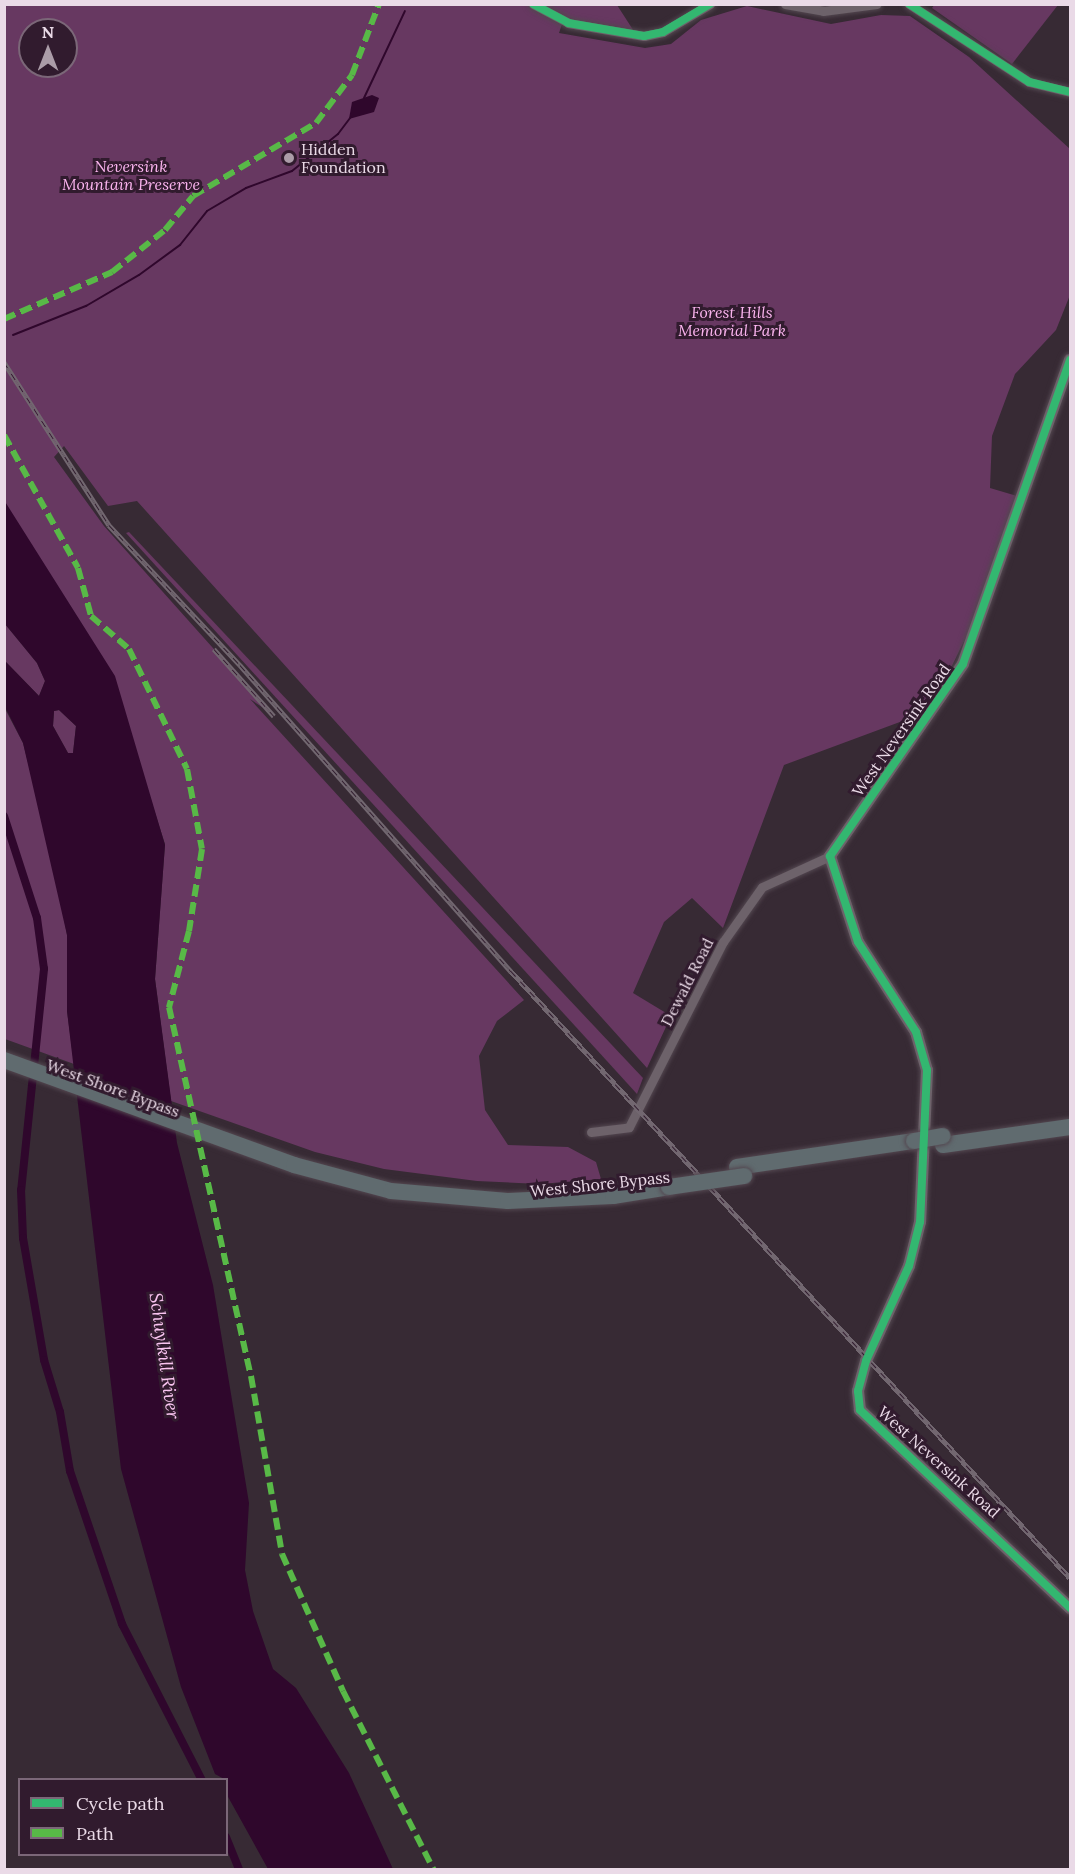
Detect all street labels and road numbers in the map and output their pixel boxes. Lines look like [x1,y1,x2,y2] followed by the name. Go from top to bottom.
[848,660,954,800] street label: West Neversink Road
[656,935,718,1029] street label: Dewald Road
[44,1055,182,1121] street label: West Shore Bypass
[529,1167,671,1201] street label: West Shore Bypass
[874,1402,1004,1522] street label: West Neversink Road

